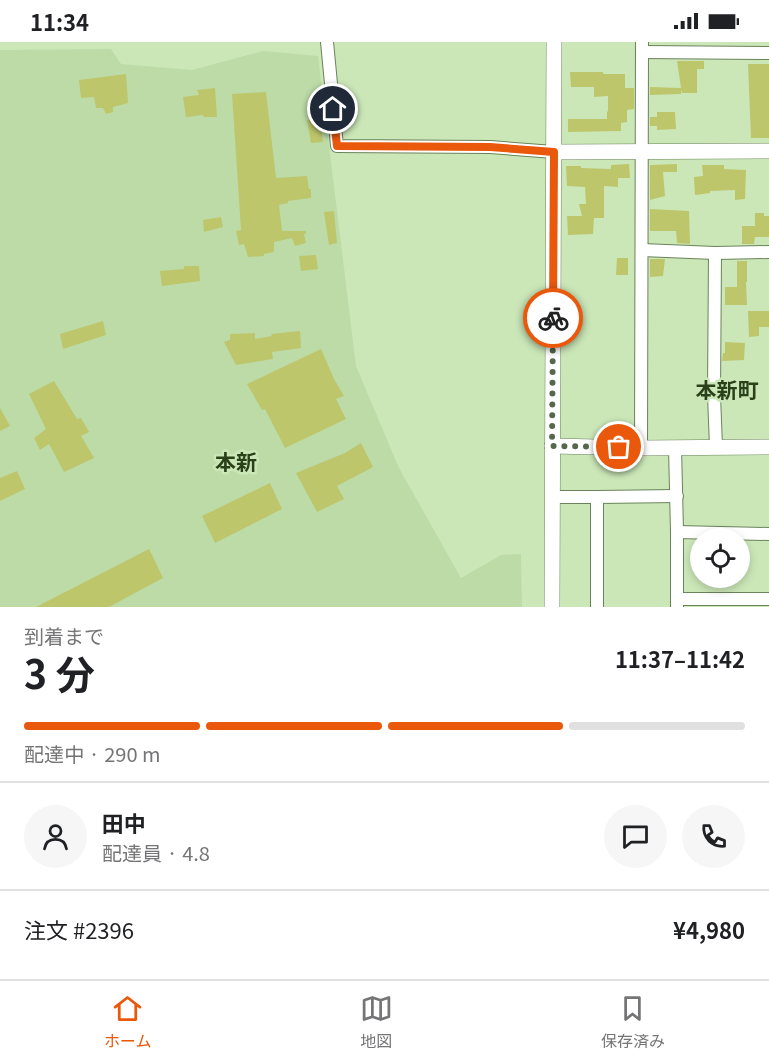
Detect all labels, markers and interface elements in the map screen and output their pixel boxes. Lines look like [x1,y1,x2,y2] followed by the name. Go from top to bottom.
[30,5,89,37] text: 11:34
[307,83,358,134] pin
[316,92,349,125] icon: home
[523,288,583,348] courier
[537,302,570,335] icon: bike
[696,374,759,404] district label: 本新町
[593,421,644,472] pin
[602,430,635,463] icon: bag
[215,446,257,476] district label: 本新
[690,528,750,588] map controls
[690,528,750,588] button: locate
[24,621,104,650] text: 到着まで
[615,642,745,674] text: 11:37–11:42
[24,644,95,700] text: 3 分
[24,739,160,768] text: 配達中 · 290 m
[24,805,87,868] button: person
[604,805,667,868] button: chat
[682,805,745,868] button: phone
[102,806,146,838] text: 田中
[102,838,210,867] text: 配達員 · 4.8
[24,913,134,945] text: 注文 #2396
[673,913,745,945] text: ¥4,980
[104,992,152,1052] tab: ホーム
[360,992,393,1052] tab: 地図
[601,992,665,1052] tab: 保存済み

